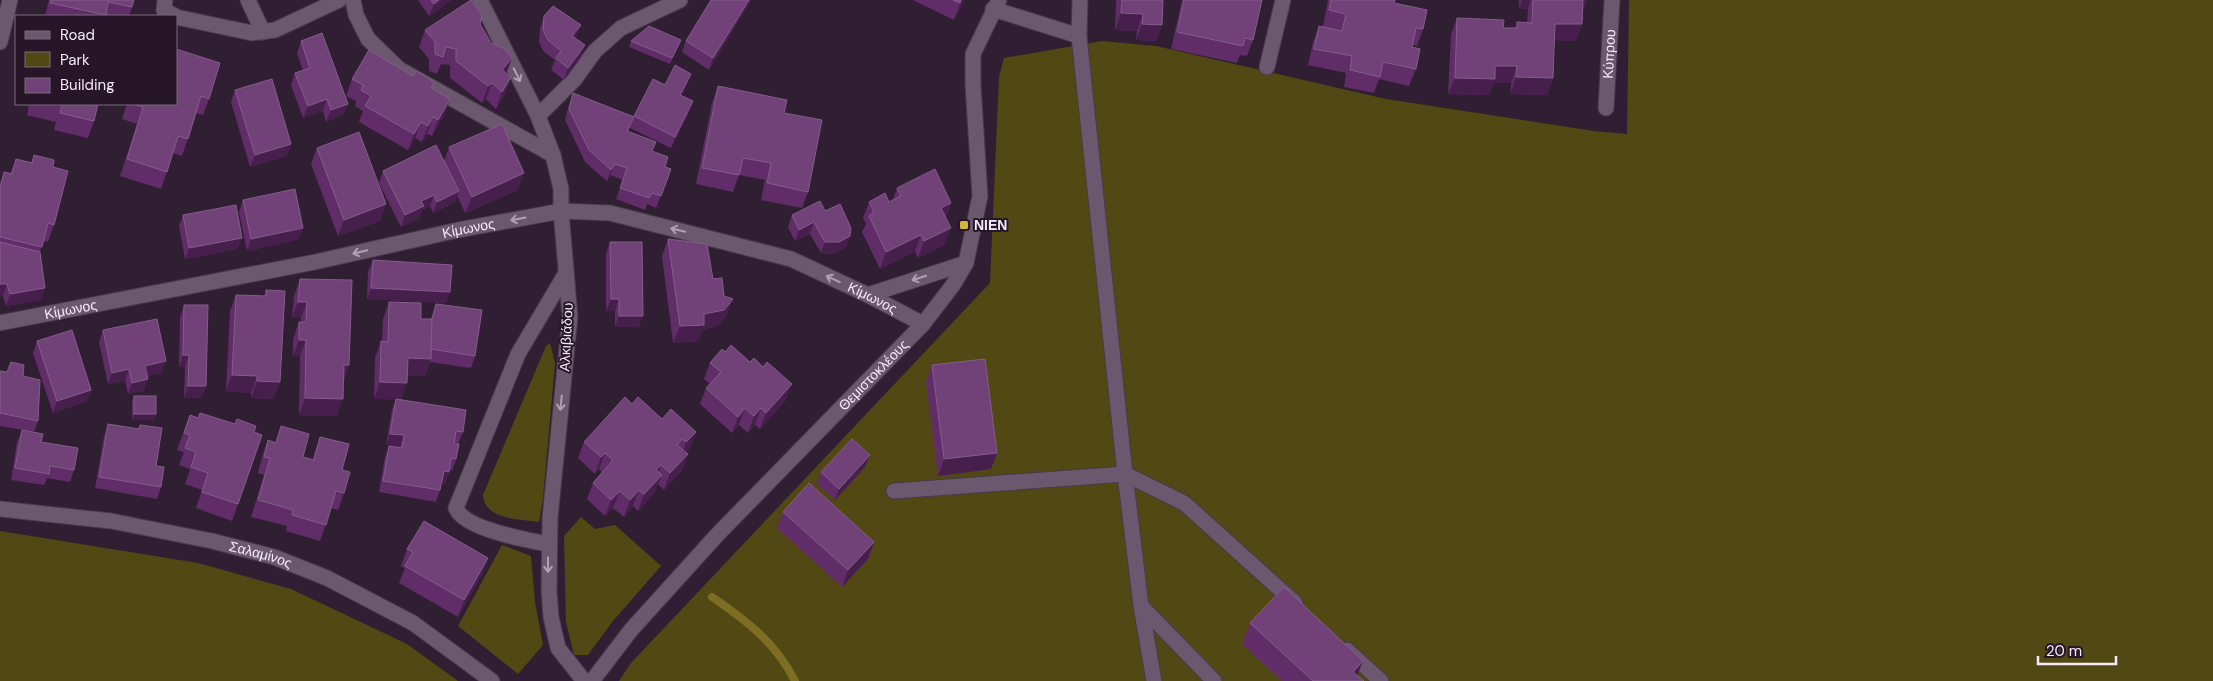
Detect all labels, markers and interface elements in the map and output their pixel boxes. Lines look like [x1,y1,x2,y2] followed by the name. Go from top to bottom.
[15,15,178,105] legend
[60,25,95,45] text: Road
[1599,29,1619,79] street label: Κύπρου
[60,50,90,70] text: Park
[513,67,522,82] one-way arrow
[60,75,115,95] text: Building
[441,214,496,242] street label: Κίμωνος
[511,214,527,224] one-way arrow
[974,216,1007,234] place label: ΝΙΕΝ
[958,219,970,231] marker: ΝΙΕΝ
[670,225,686,234] one-way arrow
[352,248,368,257] one-way arrow
[825,273,840,283] one-way arrow
[912,274,928,284] one-way arrow
[845,278,900,318] street label: Κίμωνος
[43,295,99,323] street label: Κίμωνος
[555,302,577,372] street label: Αλκιβιάδου
[834,335,912,414] street label: Θεμιστοκλέους
[556,395,566,411] one-way arrow
[227,537,295,572] street label: Σαλαμίνος
[543,556,553,573] one-way arrow
[2038,634,2116,666] scale bar
[2046,641,2082,661] text: 20 m

